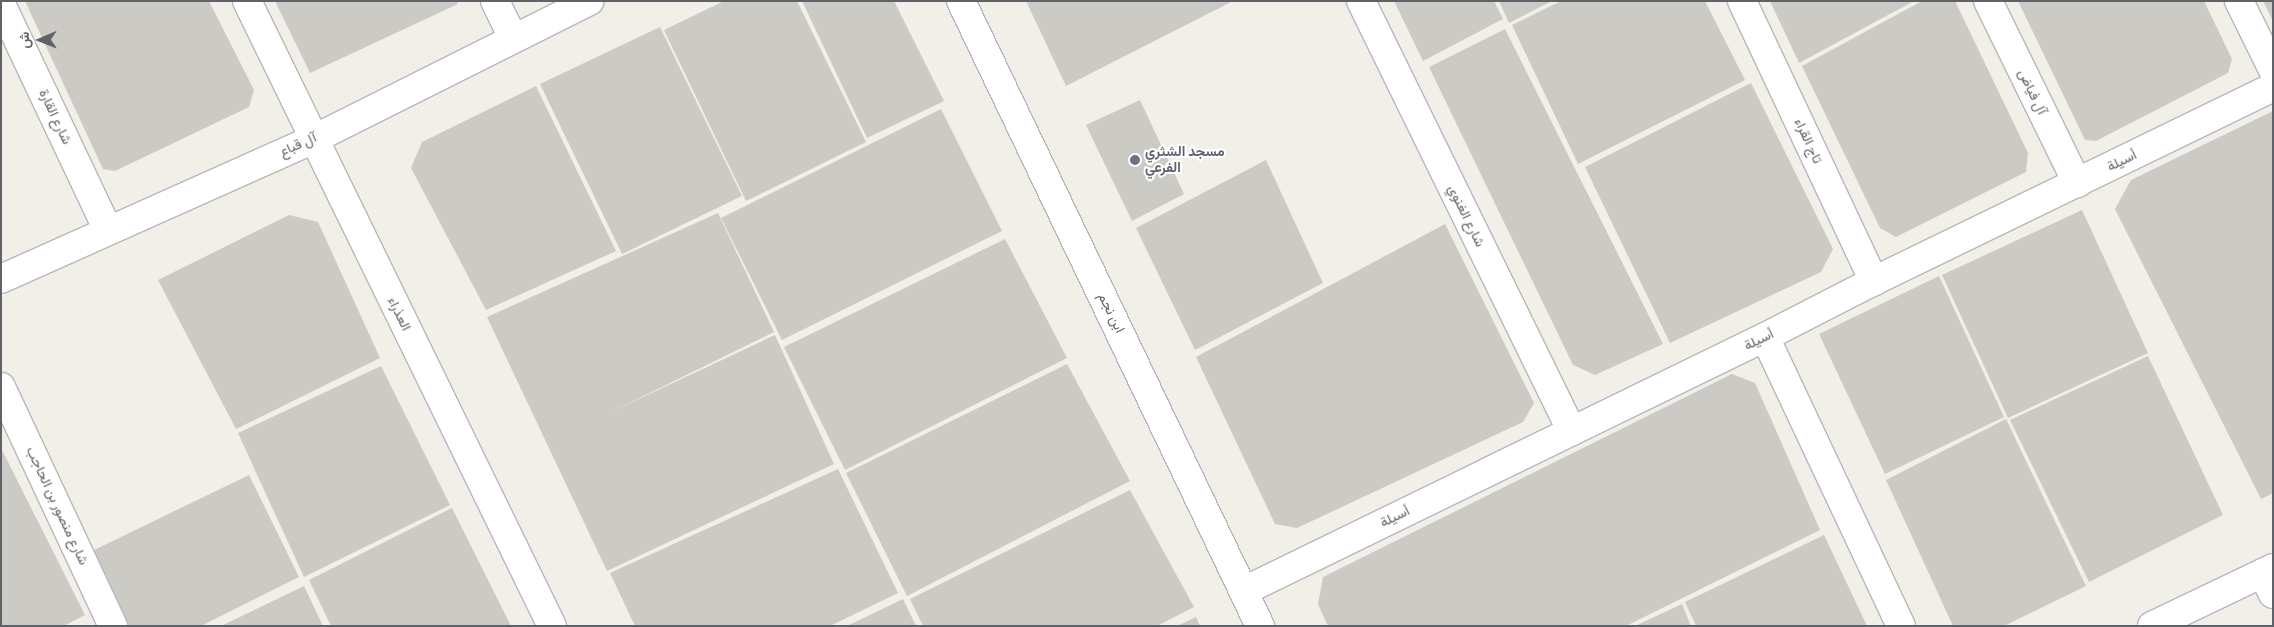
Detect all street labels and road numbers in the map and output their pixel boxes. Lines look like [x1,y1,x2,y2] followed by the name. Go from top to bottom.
[2014,67,2050,117] street label: آل فياض
[35,87,75,147] street label: شارع القارة
[1790,116,1826,166] street label: تاج القراء
[277,129,319,161] street label: آل قباع
[2104,147,2140,175] street label: أسيلة
[1444,182,1488,250] street label: شارع الغنوي
[1094,290,1128,336] street label: ابن نجم
[384,294,414,334] street label: العذراء
[1741,326,1777,354] street label: أسيلة
[22,444,92,568] street label: شارع منصور بن الحاجب
[1377,503,1413,531] street label: أسيلة

